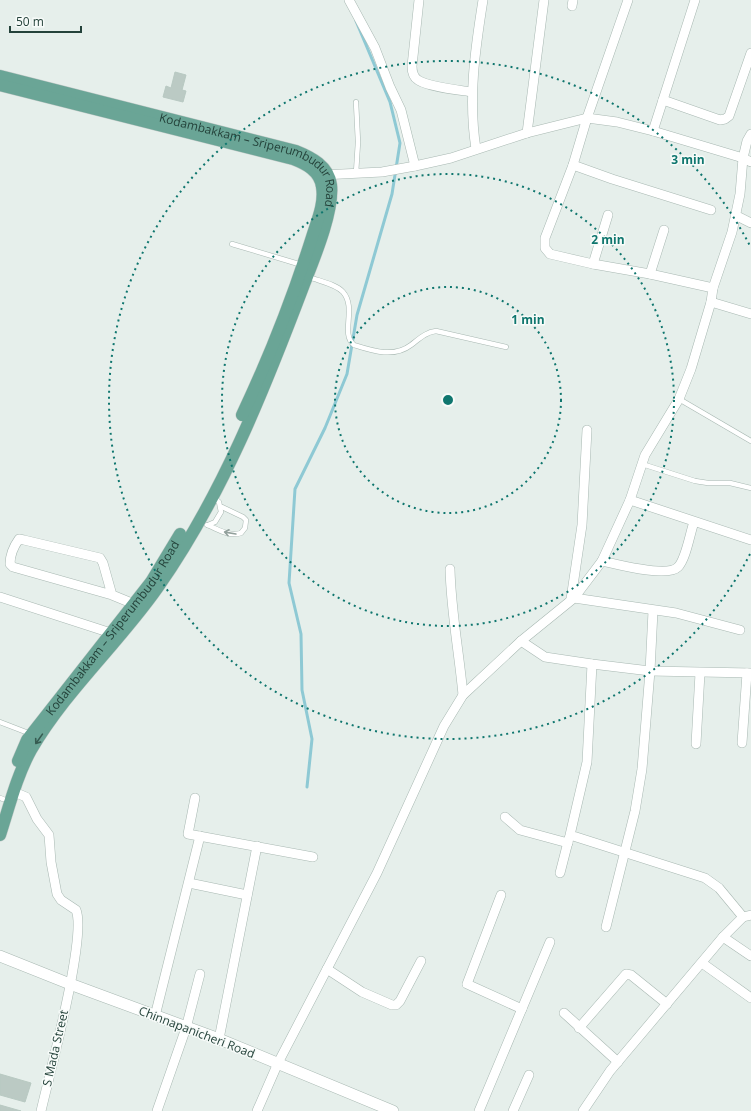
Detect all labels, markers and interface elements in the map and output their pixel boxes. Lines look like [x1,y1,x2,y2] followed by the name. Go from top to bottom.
[10,8,81,34] scale bar
[16,13,44,30] text: 50 m
[158,108,340,208] street label: Kodambakkam – Sriperumbudur Road
[671,151,705,168] text: 3 min
[591,231,625,248] text: 2 min
[511,311,545,328] text: 1 min
[441,393,455,407] centre of rings
[224,529,237,537] one-way arrow
[41,537,183,719] street label: Kodambakkam – Sriperumbudur Road
[35,733,43,744] one-way arrow
[136,1002,258,1062] street label: Chinnapanicheri Road
[38,1008,72,1088] street label: S Mada Street

